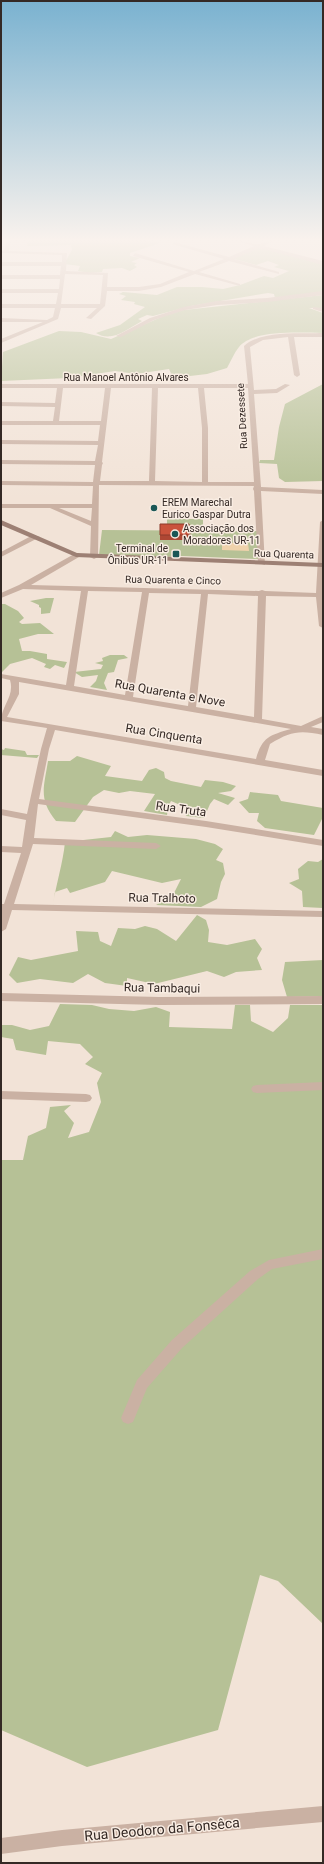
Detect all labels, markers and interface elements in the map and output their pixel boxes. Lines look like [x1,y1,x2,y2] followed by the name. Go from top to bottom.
[63,372,189,383] street label: Rua Manoel Antônio Alvares
[235,383,249,449] street label: Rua Dezessete
[162,497,251,520] place label: EREM Marechal Eurico Gaspar Dutra
[149,503,159,513] marker: EREM Marechal Eurico Gaspar Dutra
[183,523,260,546] place label: Associação dos Moradores UR-11
[170,529,180,539] marker: Associação dos Moradores UR-11
[108,543,168,566] place label: Terminal de Ônibus UR-11
[254,547,314,561] street label: Rua Quarenta
[171,549,181,559] marker: Terminal de Ônibus UR-11
[125,574,221,586] street label: Rua Quarenta e Cinco
[114,676,226,710] street label: Rua Quarenta e Nove
[125,721,203,747] street label: Rua Cinquenta
[155,799,207,819] street label: Rua Truta
[128,890,196,906] street label: Rua Tralhoto
[124,980,200,996] street label: Rua Tambaqui
[84,1814,240,1844] street label: Rua Deodoro da Fonsêca

